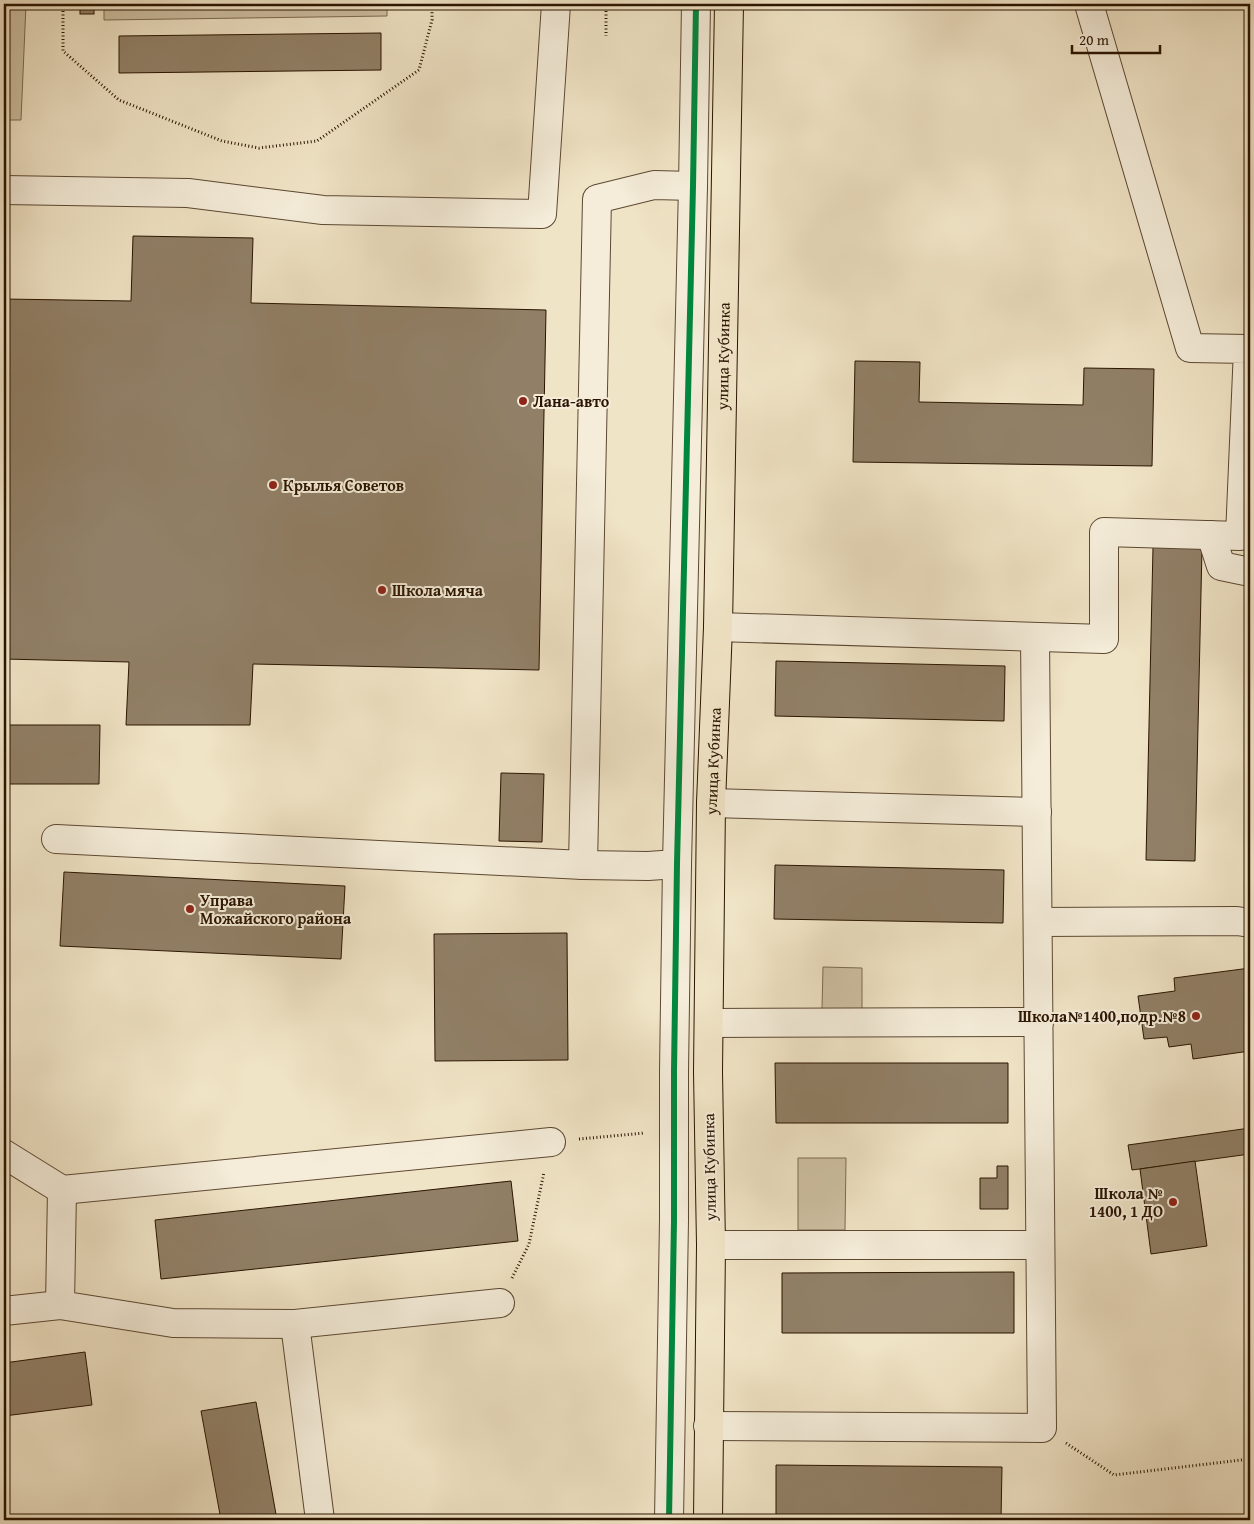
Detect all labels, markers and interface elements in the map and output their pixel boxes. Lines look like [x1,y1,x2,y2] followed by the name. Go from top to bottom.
[1072,22,1159,54] scale bar
[1079,29,1110,50] text: 20 m
[710,302,736,411] street label: улица Кубинка
[533,389,610,413] place label: Лана-авто
[517,395,529,407] marker: Лана-авто
[283,473,404,497] place label: Крылья Советов
[267,479,279,491] marker: Крылья Советов
[392,578,484,602] place label: Школа мяча
[376,584,388,596] marker: Школа мяча
[699,706,727,816] street label: улица Кубинка
[200,888,352,930] place label: Управа Можайского района
[184,903,196,915] marker: Управа Можайского района
[1018,1004,1186,1028] place label: Школа№1400,подр.№8
[1190,1010,1202,1022] marker: Школа№1400,подр.№8
[696,1113,722,1222] street label: улица Кубинка
[1089,1181,1163,1223] place label: Школа № 1400, 1 ДО
[1167,1196,1179,1208] marker: Школа № 1400, 1 ДО

